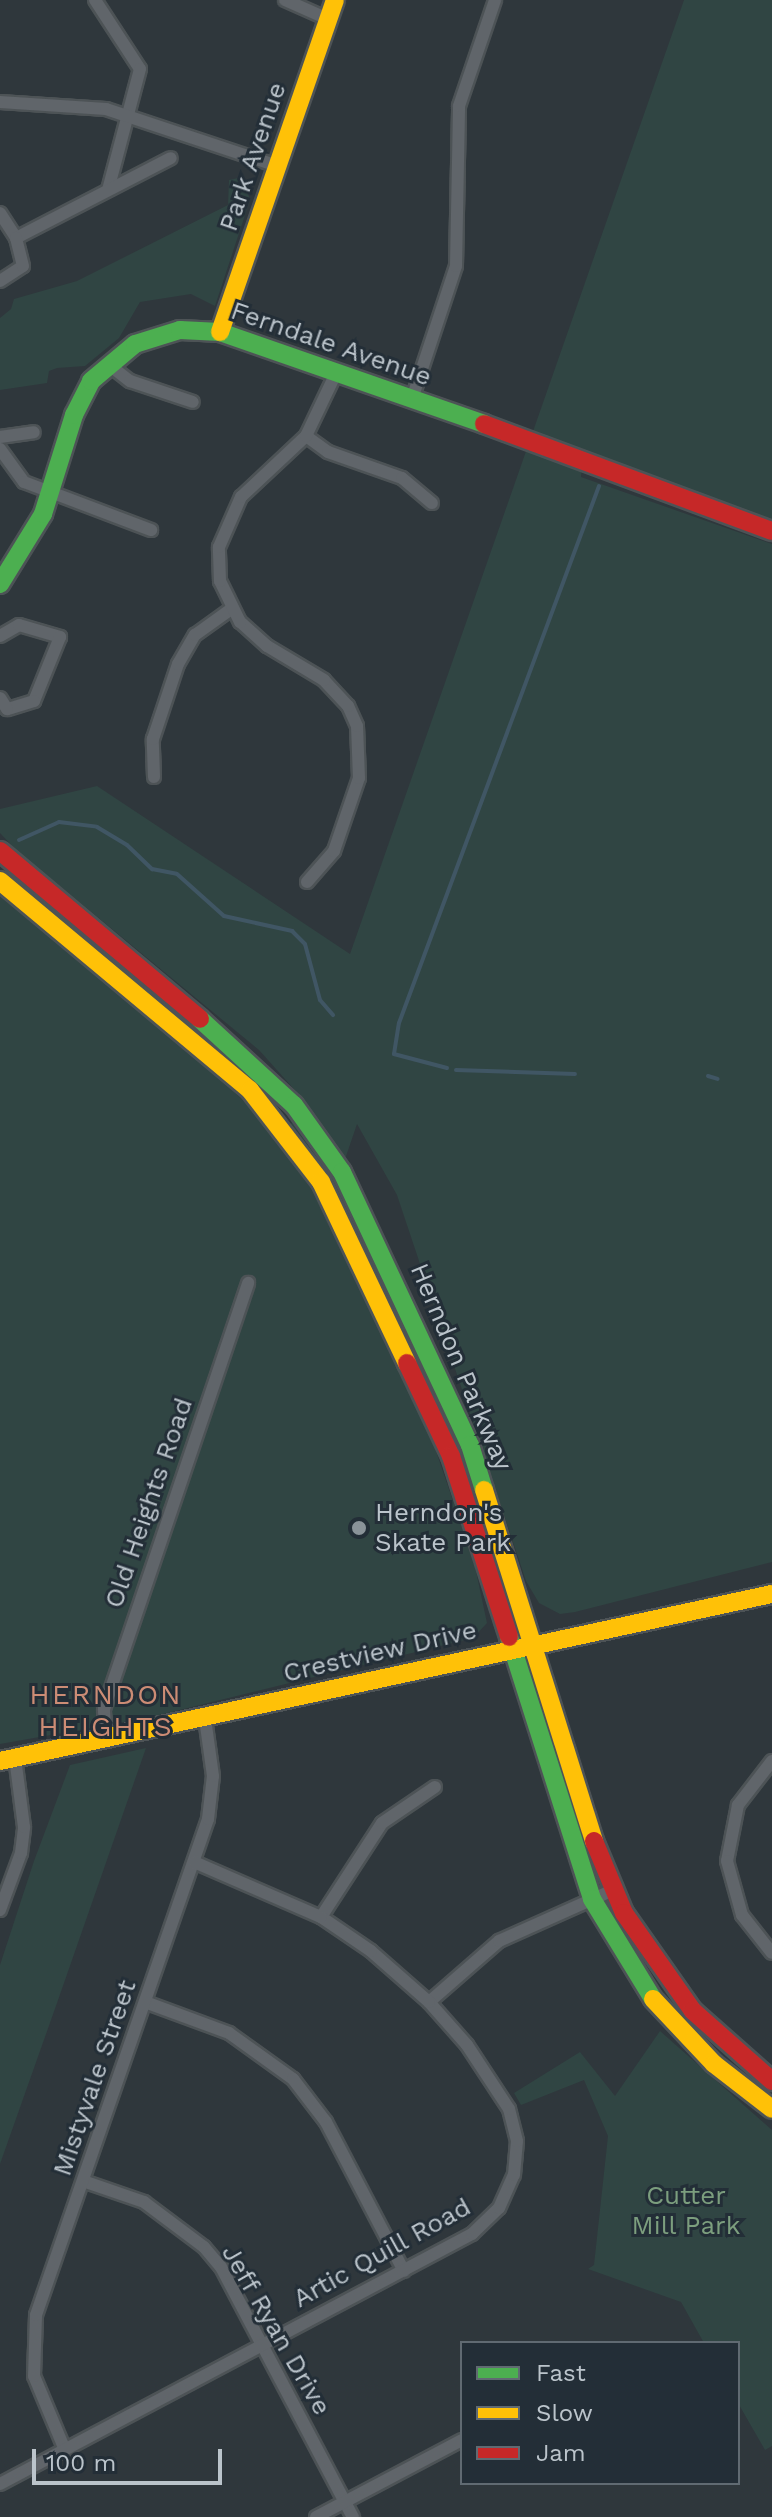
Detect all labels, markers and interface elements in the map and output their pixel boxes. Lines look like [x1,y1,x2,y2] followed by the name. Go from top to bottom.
[213,78,293,236] street label: Park Avenue
[226,295,436,393] street label: Ferndale Avenue
[403,1259,519,1475] street label: Herndon Parkway
[98,1394,200,1612] street label: Old Heights Road
[375,1497,511,1558] place label: Herndon's Skate Park
[350,1519,368,1537] marker: Herndon's Skate Park
[280,1615,480,1689] street label: Crestview Drive
[29,1678,183,1744] district label: HERNDON HEIGHTS
[47,1976,143,2180] street label: Mistyvale Street
[631,2180,741,2242] park label: Cutter Mill Park
[287,2191,477,2315] street label: Artic Quill Road
[214,2239,338,2421] street label: Jeff Ryan Drive
[460,2341,740,2485] legend
[536,2359,586,2387] text: Fast
[536,2399,593,2427] text: Slow
[36,2433,226,2483] scale bar
[536,2439,586,2467] text: Jam
[46,2449,116,2477] text: 100 m

